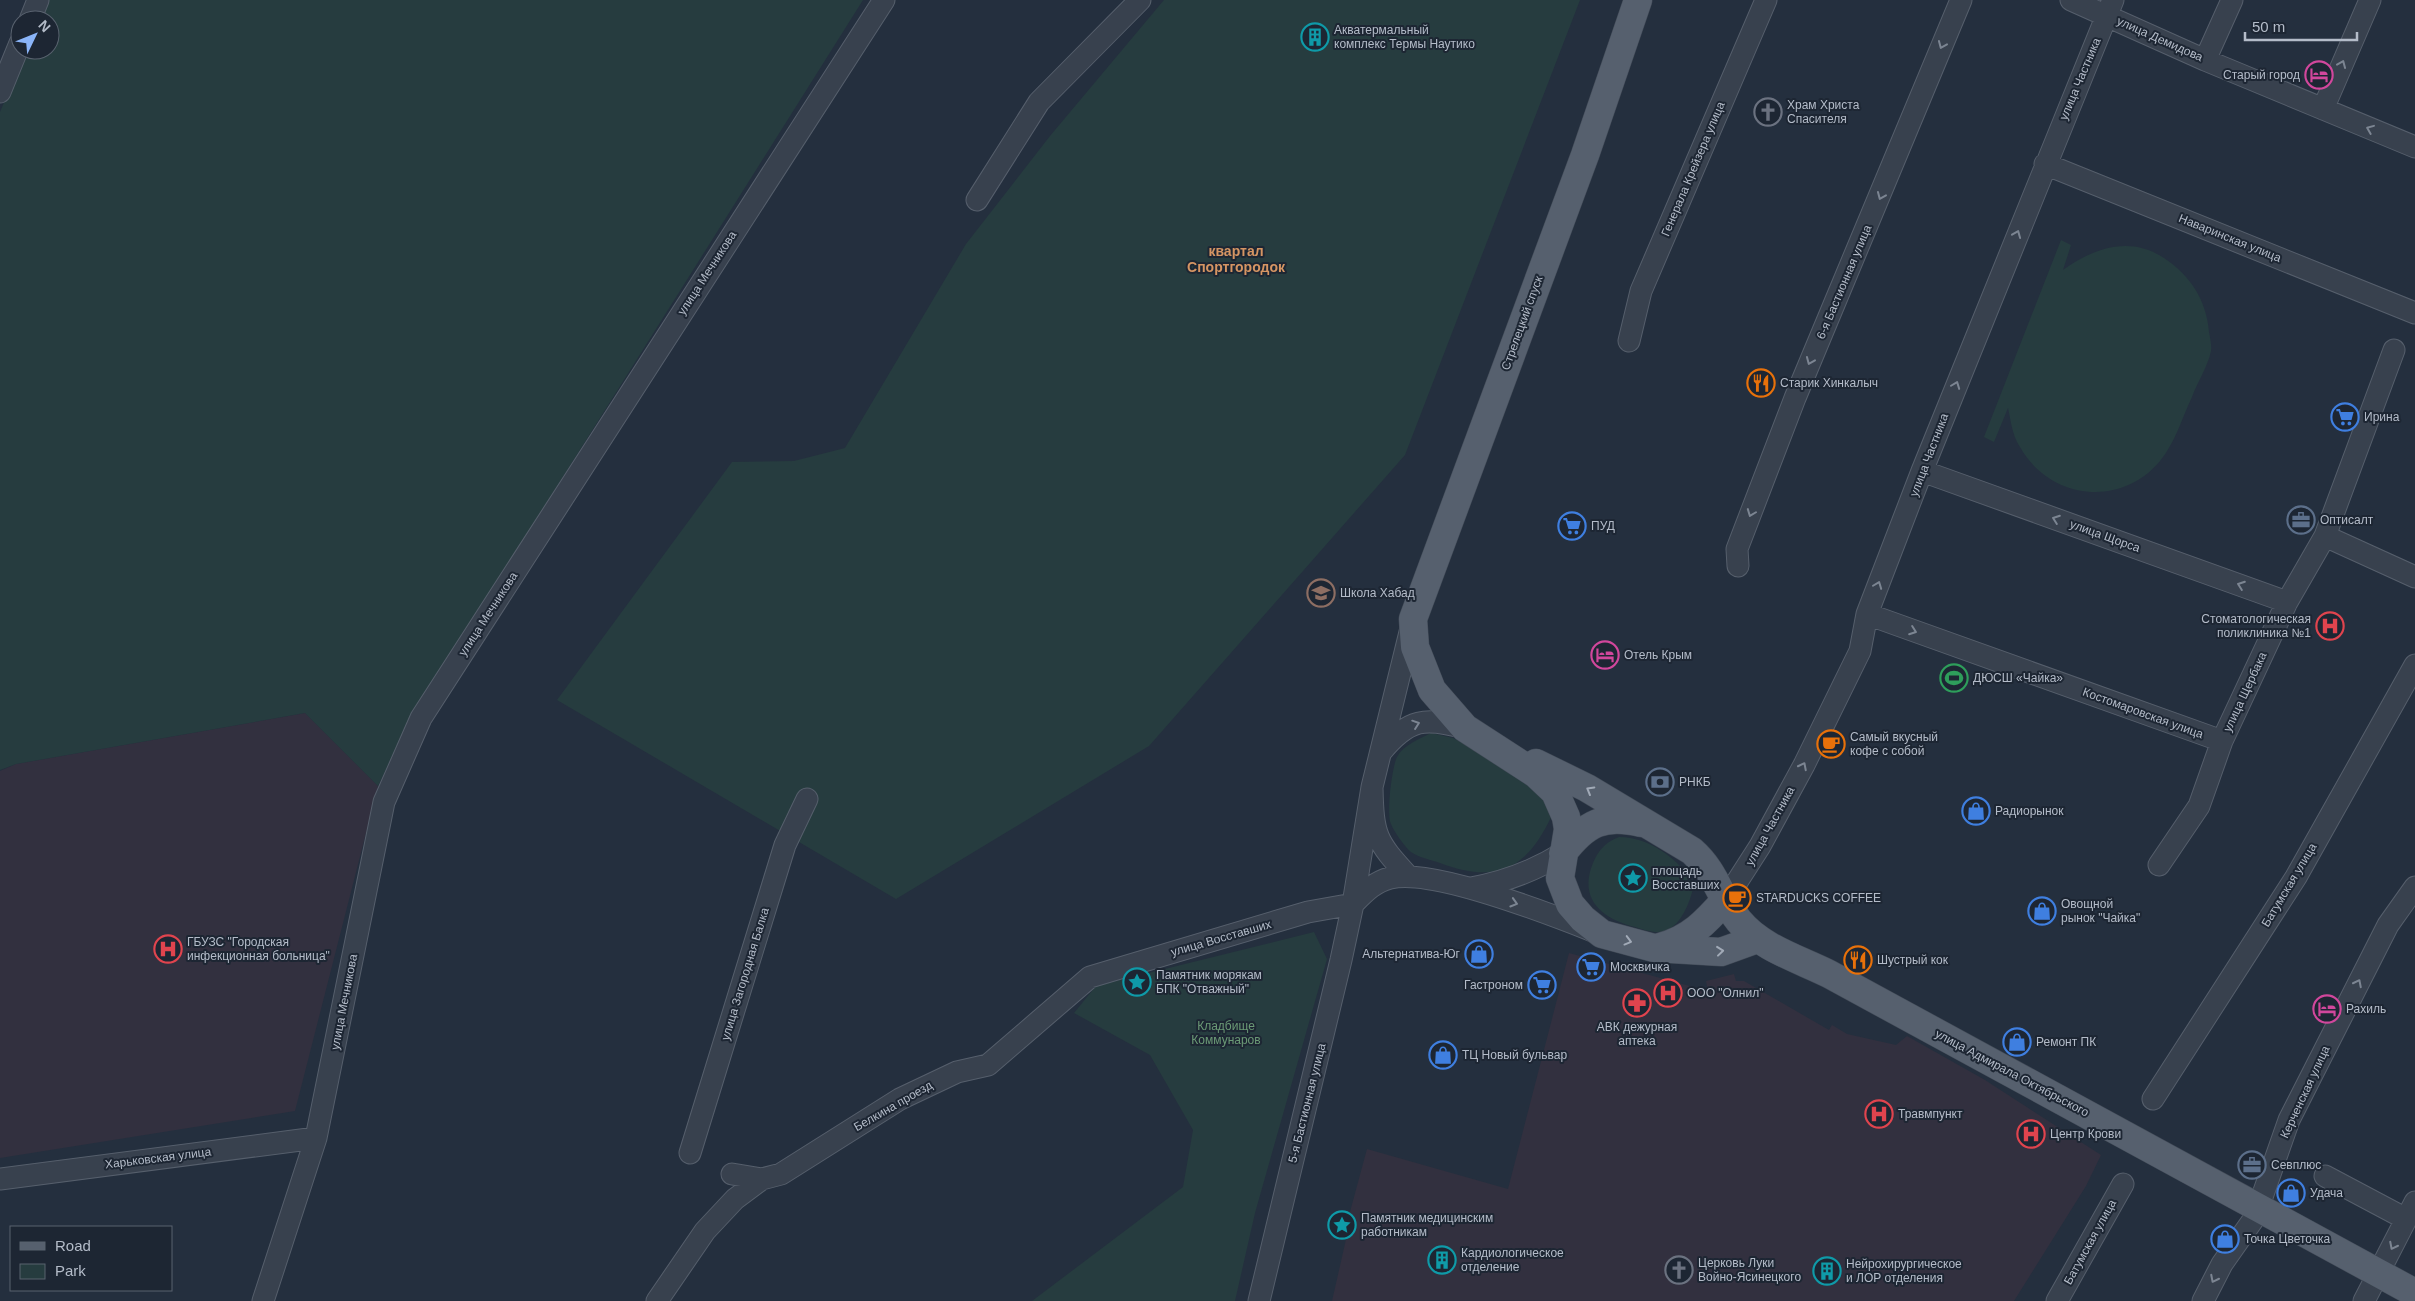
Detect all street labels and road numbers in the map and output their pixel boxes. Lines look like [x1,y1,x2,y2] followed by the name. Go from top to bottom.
[2115,14,2205,64] street label: улица Демидова
[2056,35,2104,122] street label: улица Частника
[1658,99,1728,238] street label: Генерала Крейзера улица
[2177,211,2284,265] street label: Наваринская улица
[1814,223,1875,341] street label: 6-я Бастионная улица
[675,228,740,318] street label: улица Мечникова
[1498,273,1546,372] street label: Стрелецкий спуск
[1907,411,1951,499] street label: улица Частника
[2068,517,2142,555] street label: улица Щорса
[456,569,521,659] street label: улица Мечникова
[2220,650,2270,734] street label: улица Щербака
[2081,685,2205,741] street label: Костомаровская улица
[1743,784,1798,868] street label: улица Частника
[2259,840,2320,929] street label: Батумская улица
[718,906,772,1042] street label: улица Загородная Балка
[1169,917,1273,959] street label: улица Восставших
[328,953,360,1051] street label: улица Мечникова
[1933,1026,2092,1120] street label: улица Адмирала Октябрьского
[1285,1041,1329,1164] street label: 5-я Бастионная улица
[2277,1043,2333,1141] street label: Керченская улица
[851,1078,935,1134] street label: Белкина проезд
[104,1144,212,1171] street label: Харьковская улица
[2061,1197,2119,1287] street label: Батумская улица

